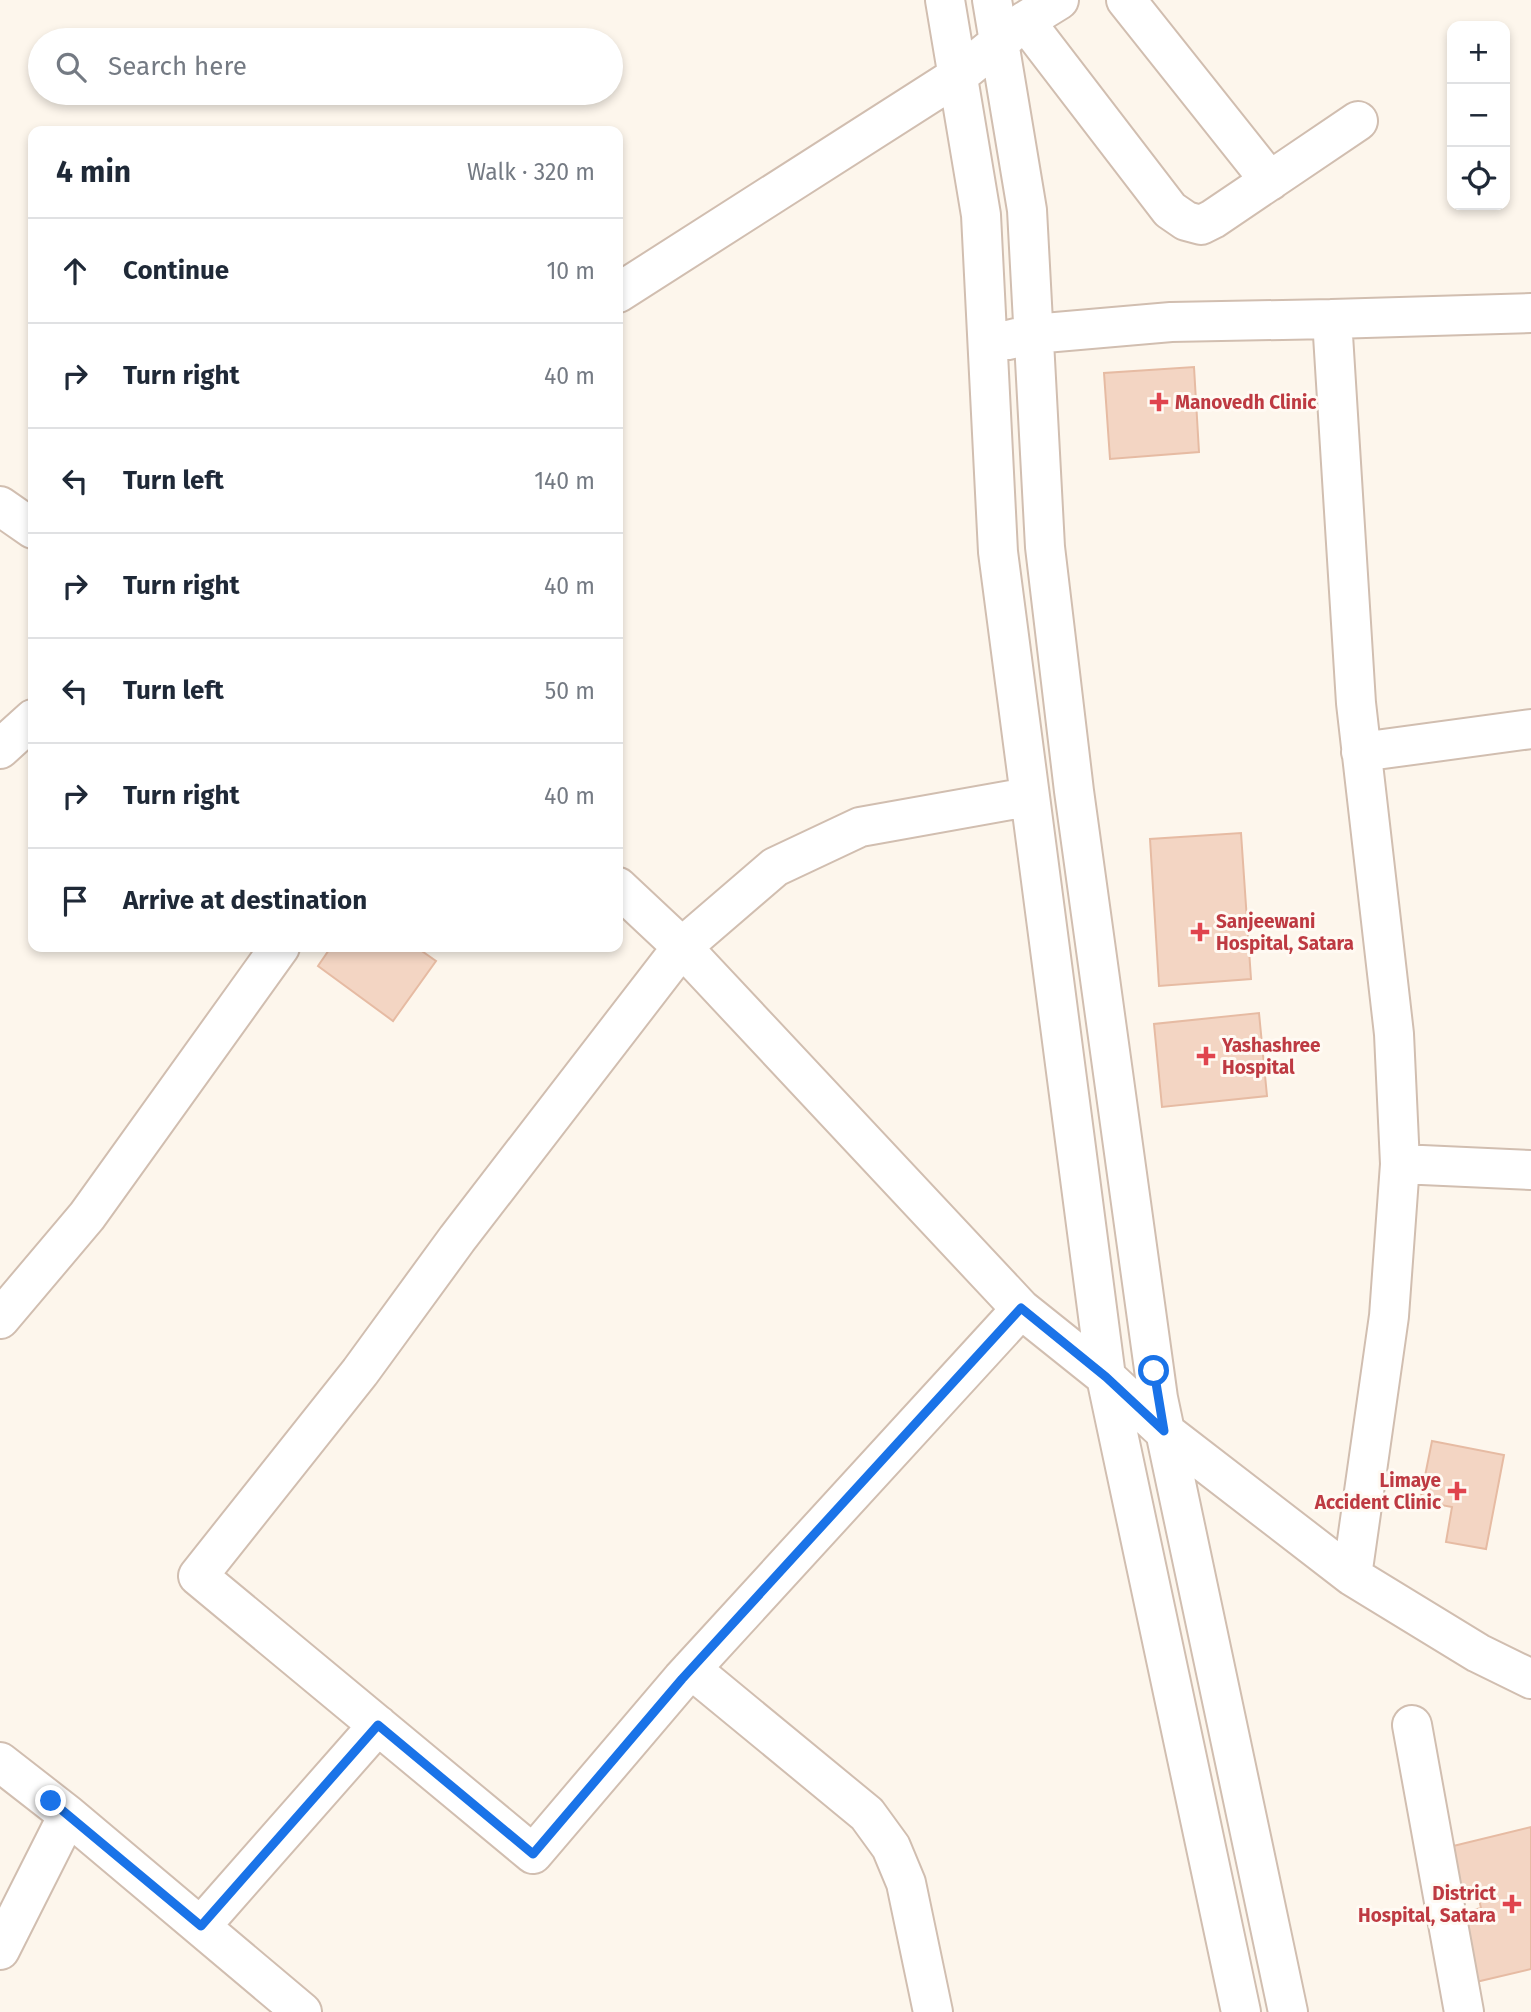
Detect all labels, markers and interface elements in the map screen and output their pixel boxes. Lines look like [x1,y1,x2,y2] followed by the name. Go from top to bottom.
[1447,21,1510,210] map controls
[1447,21,1510,84] button: +
[28,28,623,105] search box
[52,48,90,86] icon: search
[108,51,247,82] text: Search here
[1447,84,1510,147] button: −
[1447,147,1510,210] button: locate
[56,154,131,190] text: 4 min
[467,158,595,186] text: Walk · 320 m
[56,252,94,290] icon: ahead
[123,255,229,286] text: Continue
[546,257,595,285] text: 10 m
[56,357,94,395] icon: right
[123,360,240,391] text: Turn right
[544,362,595,390] text: 40 m
[1175,391,1316,414] place label: Manovedh Clinic
[1149,392,1169,412] marker: Manovedh Clinic
[56,462,94,500] icon: left
[123,465,224,496] text: Turn left
[534,467,595,495] text: 140 m
[56,567,94,605] icon: right
[123,570,240,601] text: Turn right
[544,572,595,600] text: 40 m
[56,672,94,710] icon: left
[123,675,224,706] text: Turn left
[545,677,595,705] text: 50 m
[56,777,94,815] icon: right
[123,780,240,811] text: Turn right
[544,782,595,810] text: 40 m
[56,882,94,920] icon: arrive
[123,885,367,916] text: Arrive at destination
[1216,910,1354,955] place label: Sanjeewani Hospital, Satara
[1190,922,1210,942] marker: Sanjeewani Hospital, Satara
[1221,1034,1320,1079] place label: Yashashree Hospital
[1196,1046,1216,1066] marker: Yashashree Hospital
[1138,1355,1169,1386] route start
[1314,1469,1441,1514] place label: Limaye Accident Clinic
[1447,1481,1467,1501] marker: Limaye Accident Clinic
[35,1785,66,1816] route end
[1358,1882,1497,1927] place label: District Hospital, Satara
[1502,1894,1522,1914] marker: District Hospital, Satara

